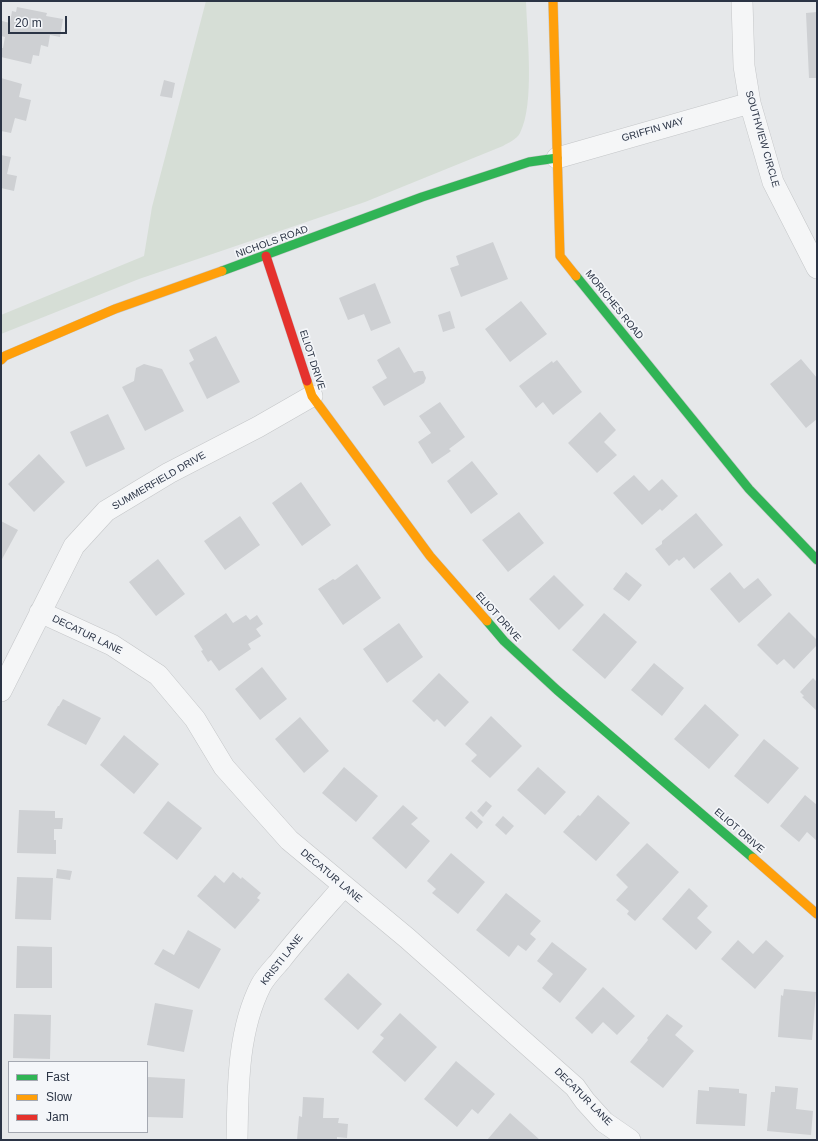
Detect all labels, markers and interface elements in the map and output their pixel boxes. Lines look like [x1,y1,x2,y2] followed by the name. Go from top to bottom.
[10,8,69,34] scale bar
[15,16,42,30] text: 20 m
[742,89,782,189] street label: SOUTHVIEW CIRCLE
[620,115,686,145] street label: GRIFFIN WAY
[234,223,310,261] street label: NICHOLS ROAD
[582,268,646,342] street label: MORICHES ROAD
[297,329,327,391] street label: ELIOT DRIVE
[110,449,208,513] street label: SUMMERFIELD DRIVE
[473,590,523,644] street label: ELIOT DRIVE
[50,613,124,657] street label: DECATUR LANE
[712,806,766,856] street label: ELIOT DRIVE
[298,847,364,905] street label: DECATUR LANE
[258,932,306,988] street label: KRISTI LANE
[8,1061,148,1133] legend
[552,1066,614,1128] street label: DECATUR LANE
[46,1070,69,1084] text: Fast
[46,1090,72,1104] text: Slow
[46,1110,69,1124] text: Jam

